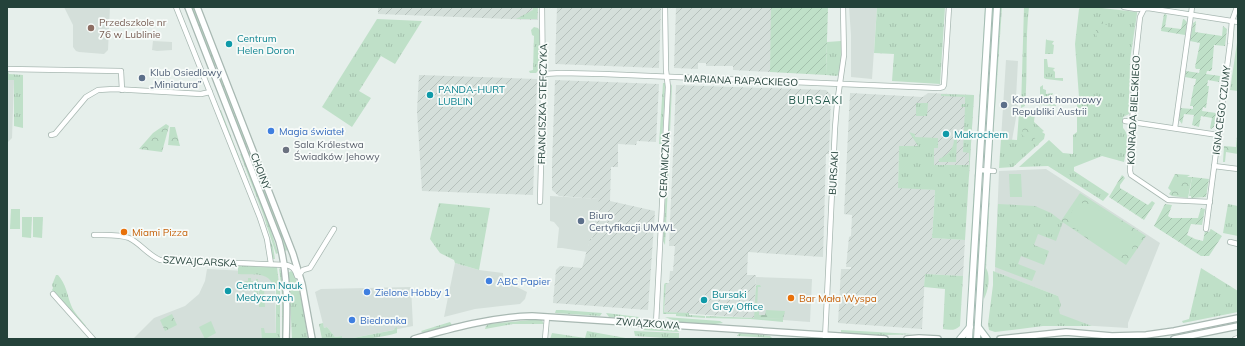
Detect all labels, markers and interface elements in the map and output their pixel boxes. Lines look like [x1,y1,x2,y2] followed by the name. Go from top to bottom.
[99,16,167,41] place label: Przedszkole nr 76 w Lublinie
[86,23,96,33] marker: Przedszkole nr 76 w Lublinie
[237,32,295,57] place label: Centrum Helen Doron
[224,39,234,49] marker: Centrum Helen Doron
[535,43,550,164] street label: FRANCISZKA STEFCZYKA
[1124,55,1143,165] street label: KONRADA BIELSKIEGO
[1210,64,1234,155] street label: IGNACEGO CZUMY
[150,66,222,91] place label: Klub Osiedlowy „Miniatura”
[684,72,798,89] street label: MARIANA RAPACKIEGO
[137,73,147,83] marker: Klub Osiedlowy „Miniatura”
[438,83,505,108] place label: PANDA-HURT LUBLIN
[425,90,435,100] marker: PANDA-HURT LUBLIN
[789,93,843,107] district label: BURSAKI
[1012,93,1102,118] place label: Konsulat honorowy Republiki Austrii
[999,100,1009,110] marker: Konsulat honorowy Republiki Austrii
[279,125,344,138] place label: Magia świateł
[266,126,276,136] marker: Magia świateł
[954,128,1008,141] place label: Makrochem
[941,129,951,139] marker: Makrochem
[656,131,673,198] street label: CERAMICZNA
[294,138,380,163] place label: Sala Królestwa Świadków Jehowy
[281,145,291,155] marker: Sala Królestwa Świadków Jehowy
[248,151,274,192] street label: CHOINY
[826,151,841,195] street label: BURSAKI
[589,209,676,234] place label: Biuro Certyfikacji UMWL
[576,216,586,226] marker: Biuro Certyfikacji UMWL
[132,226,188,239] place label: Miami Pizza
[119,227,129,237] marker: Miami Pizza
[163,253,238,270] street label: SZWAJCARSKA
[497,275,551,288] place label: ABC Papier
[484,276,494,286] marker: ABC Papier
[236,279,303,304] place label: Centrum Nauk Medycznych
[223,286,233,296] marker: Centrum Nauk Medycznych
[375,286,450,299] place label: Zielone Hobby 1
[362,287,372,297] marker: Zielone Hobby 1
[712,288,763,313] place label: Bursaki Grey Office
[799,292,877,305] place label: Bar Mała Wyspa
[786,293,796,303] marker: Bar Mała Wyspa
[699,295,709,305] marker: Bursaki Grey Office
[360,314,407,327] place label: Biedronka
[347,315,357,325] marker: Biedronka
[615,315,681,332] street label: ZWIĄZKOWA

